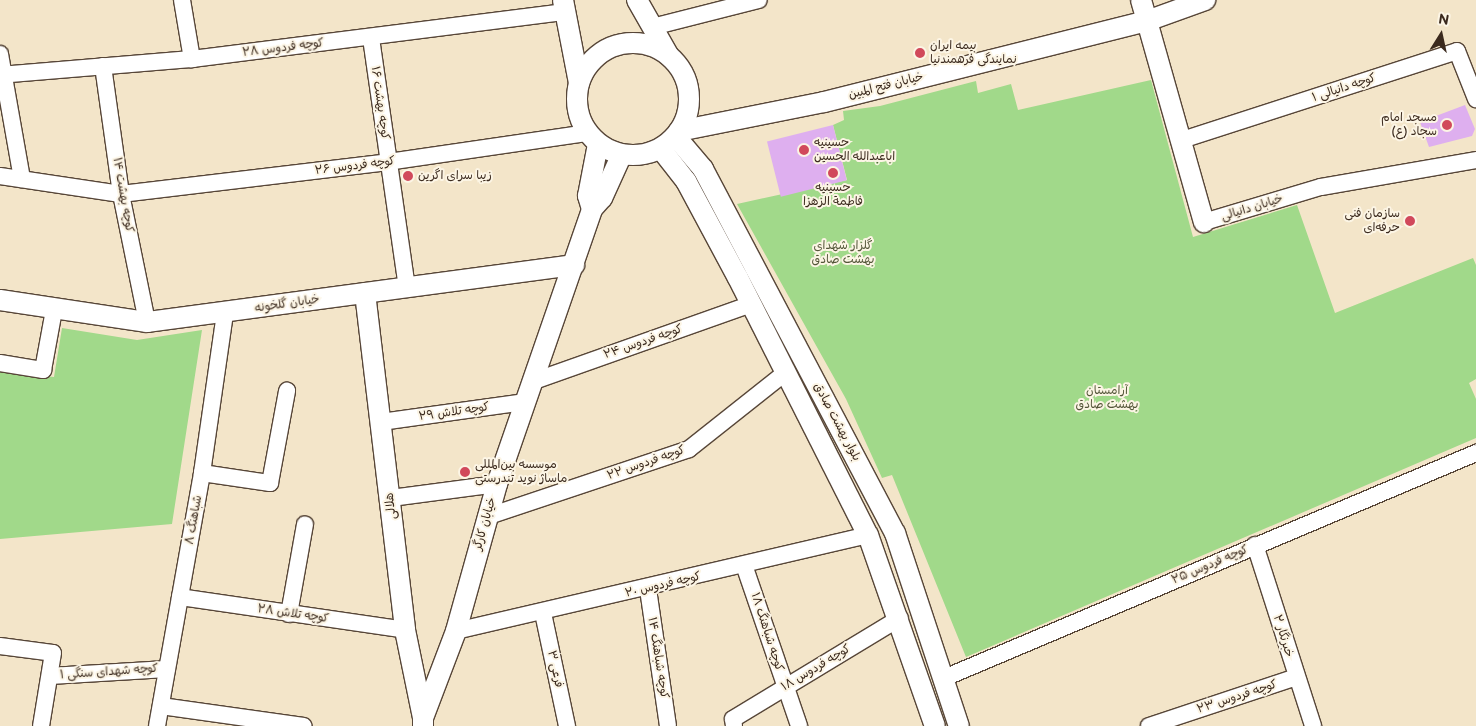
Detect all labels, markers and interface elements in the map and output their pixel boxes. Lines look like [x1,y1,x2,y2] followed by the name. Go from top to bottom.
[1416,10,1466,60] north arrow
[1437,10,1450,29] text: N
[242,36,324,60] street label: کوچه فردوس ۲۸
[930,39,1017,67] place label: بیمه ایران نمایندگی فرهمندنیا
[914,47,926,59] marker: بیمه ایران نمایندگی فرهمندنیا
[368,65,392,141] street label: کوچه بهشت ۱۶
[847,70,925,102] street label: خیابان فتح المبین
[1310,71,1378,105] street label: کوچه دانیالی ۱
[1381,111,1437,139] place label: مسجد امام سجاد (ع)
[1441,119,1453,131] marker: مسجد امام سجاد (ع)
[814,136,895,164] place label: حسینیه اباعبدالله الحسین
[798,144,810,156] marker: حسینیه اباعبدالله الحسین
[314,154,396,178] street label: کوچه فردوس ۲۶
[109,156,137,234] street label: کوچه بهشت ۱۴
[827,167,839,179] marker: حسینیه فاطمة الزهزا
[418,169,492,183] place label: زیبا سرای اگرین
[402,170,414,182] marker: زیبا سرای اگرین
[803,181,863,209] place label: حسینیه فاطمة الزهزا
[1219,192,1285,224] street label: خیابان دانیالی
[1345,207,1400,235] place label: سازمان فنی حرفه‌ای
[1404,215,1416,227] marker: سازمان فنی حرفه‌ای
[812,239,874,267] park label: گلزار شهدای بهشت صادق
[254,292,320,316] street label: خیابان گلخونه
[602,322,684,362] street label: کوچه فردوس ۲۴
[810,380,864,464] street label: بلوار بهشت صادق
[1076,384,1138,412] park label: آرامستان بهشت صادق
[418,400,490,424] street label: کوچه تلاش ۲۹
[605,443,687,483] street label: کوچه فردوس ۲۲
[475,458,567,486] place label: موسسه بین‌المللی ماساژ نوید تندرستی
[459,466,471,478] marker: موسسه بین‌المللی ماساژ نوید تندرستی
[382,492,400,520] street label: هلالی
[183,494,205,546] street label: شباهنگ ۸
[471,496,499,552] street label: خیابان کارگر
[1170,542,1250,588] street label: کوچه فردوس ۲۵
[624,569,702,601] street label: کوچه فردوس ۲۰
[748,591,786,673] street label: کوچه شباهنگ ۱۸
[256,602,330,626] street label: کوچه تلاش ۲۸
[1270,613,1296,659] street label: خبرنگار ۲
[644,616,672,700] street label: کوچه شباهنگ ۱۴
[779,642,853,694] street label: کوچه فردوس ۱۸
[544,649,566,689] street label: فرعی ۳
[59,661,159,683] street label: کوچه شهدای سنگی ۱
[1195,677,1279,717] street label: کوچه فردوس ۲۳

